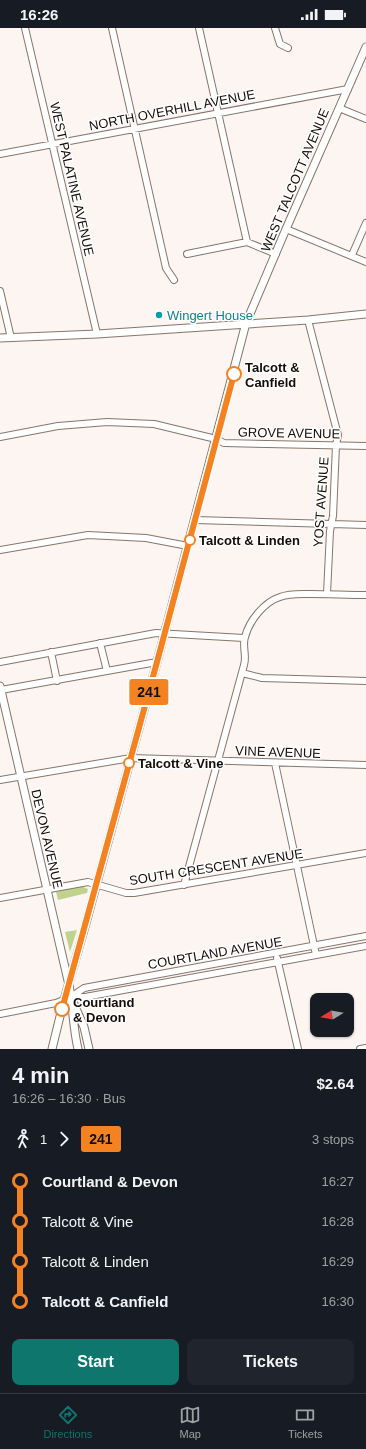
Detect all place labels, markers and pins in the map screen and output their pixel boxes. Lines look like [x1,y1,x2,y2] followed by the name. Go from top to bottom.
[167,308,253,323] place label: Wingert House
[154,310,164,320] marker: Wingert House
[245,360,300,390] place label: Talcott & Canfield
[226,366,242,382] marker: Talcott & Canfield
[199,533,300,548] place label: Talcott & Linden
[184,534,196,546] marker: Talcott & Linden
[138,756,223,771] place label: Talcott & Vine
[123,757,135,769] marker: Talcott & Vine
[73,995,134,1025] place label: Courtland & Devon
[54,1001,70,1017] marker: Courtland & Devon

